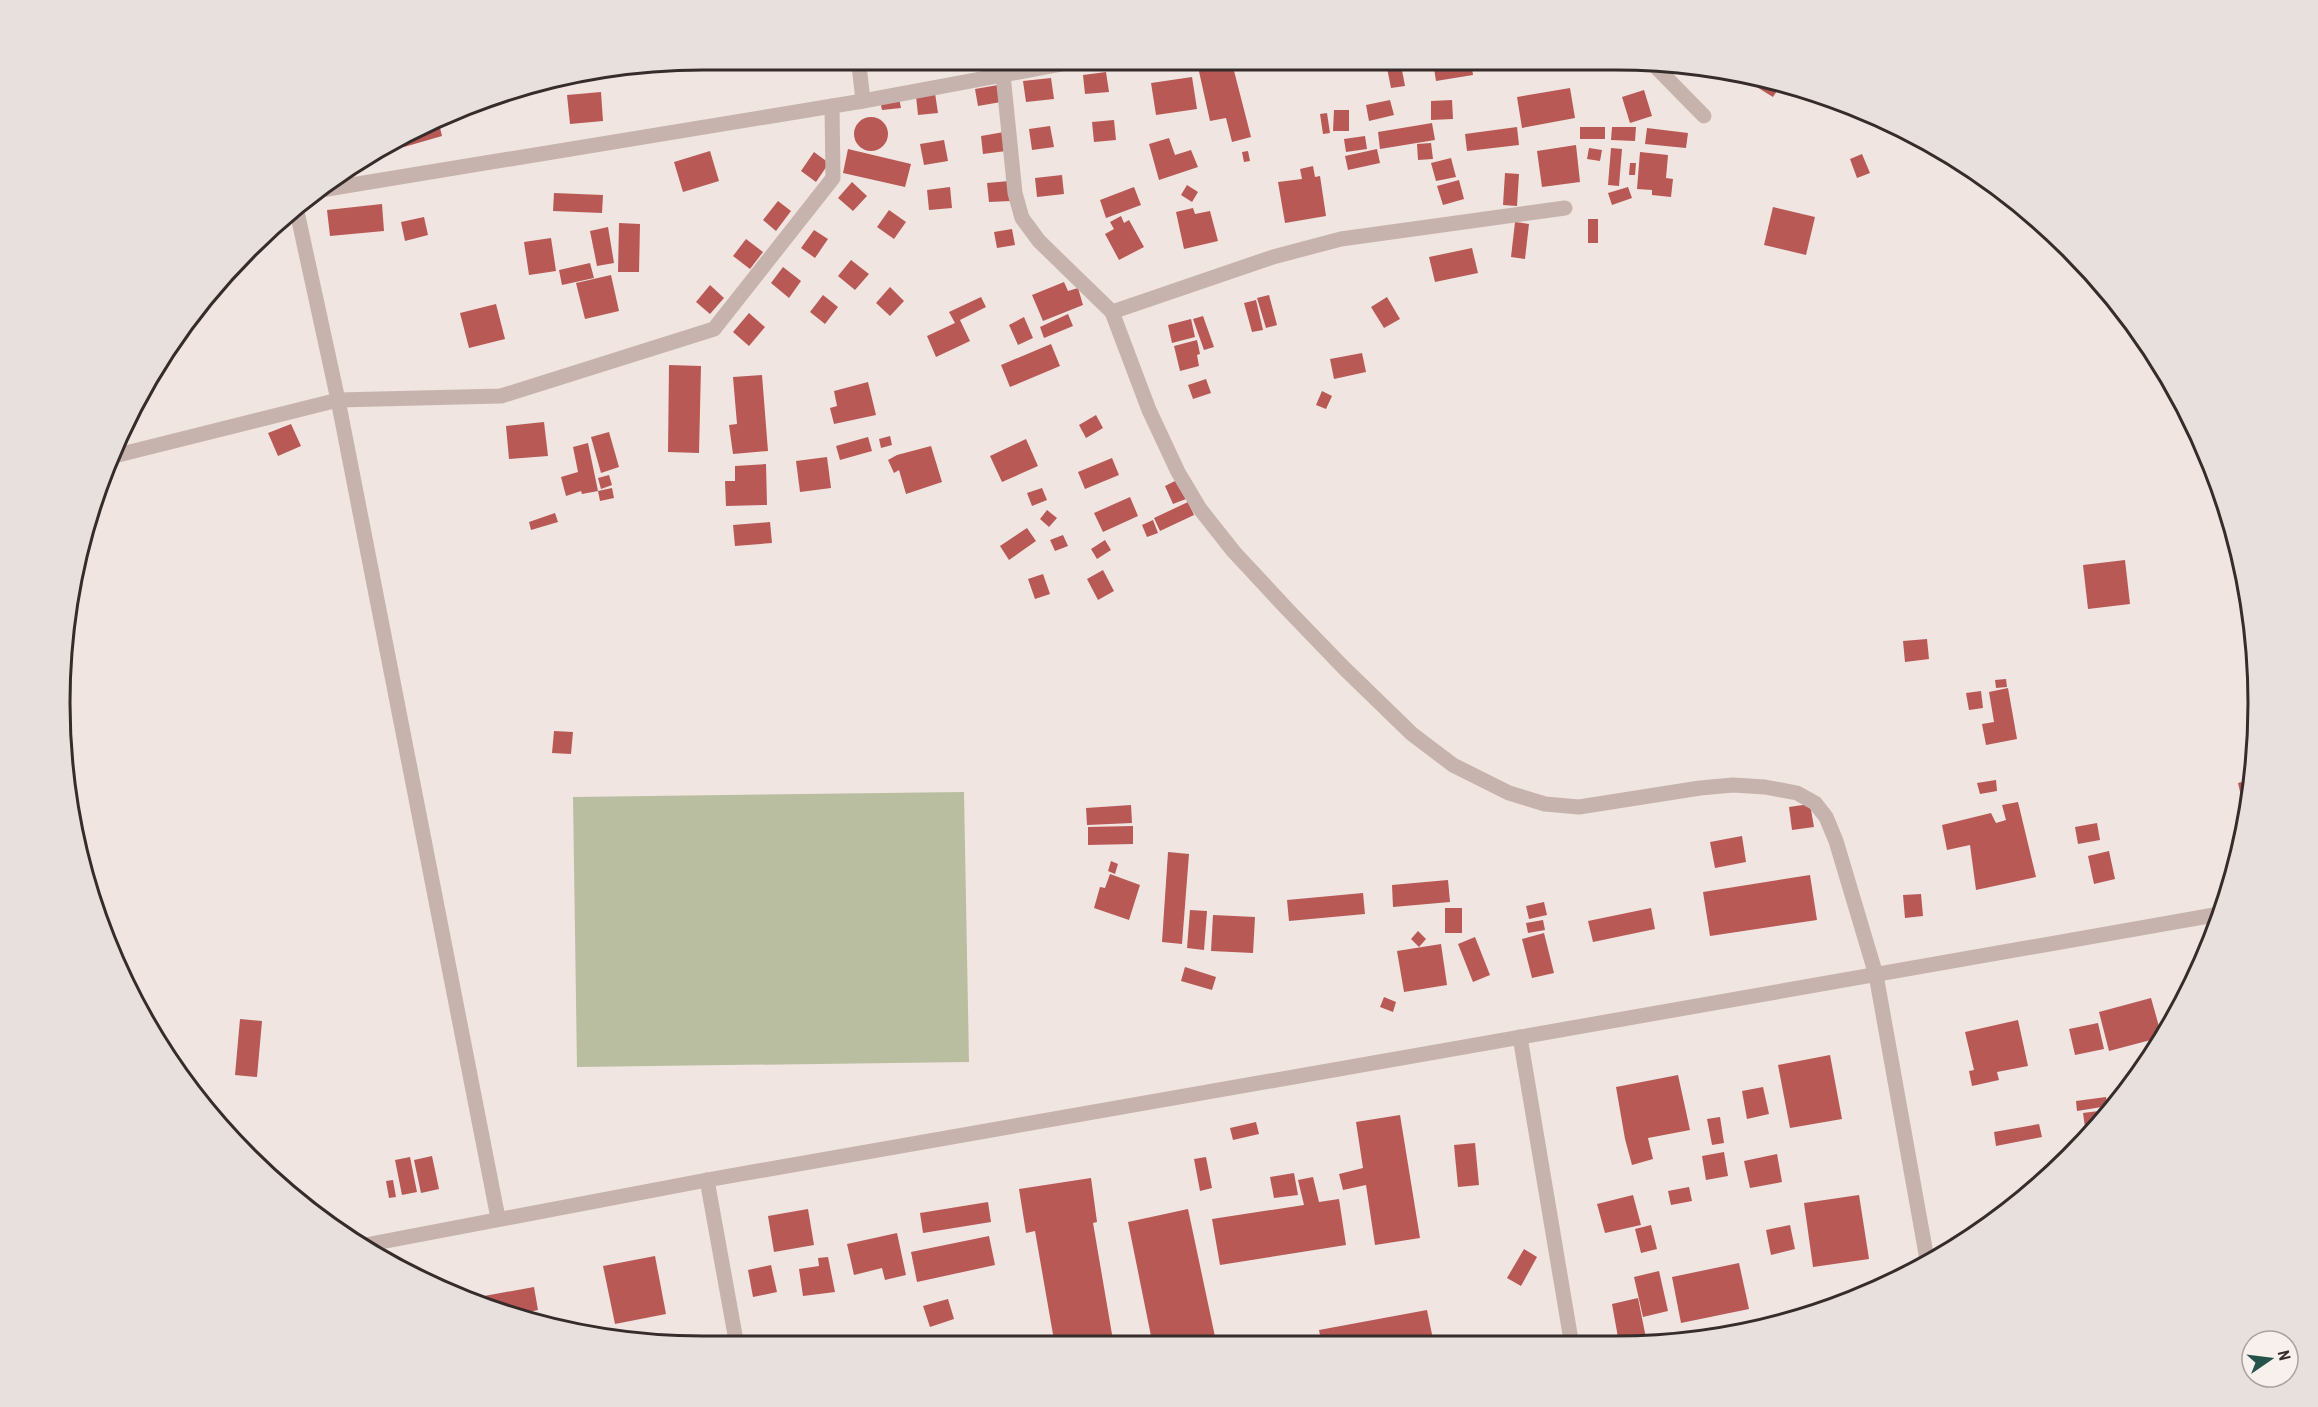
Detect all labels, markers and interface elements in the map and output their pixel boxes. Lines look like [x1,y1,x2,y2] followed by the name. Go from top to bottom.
[2240,1329,2300,1389] north arrow
[2274,1348,2294,1363] text: N

